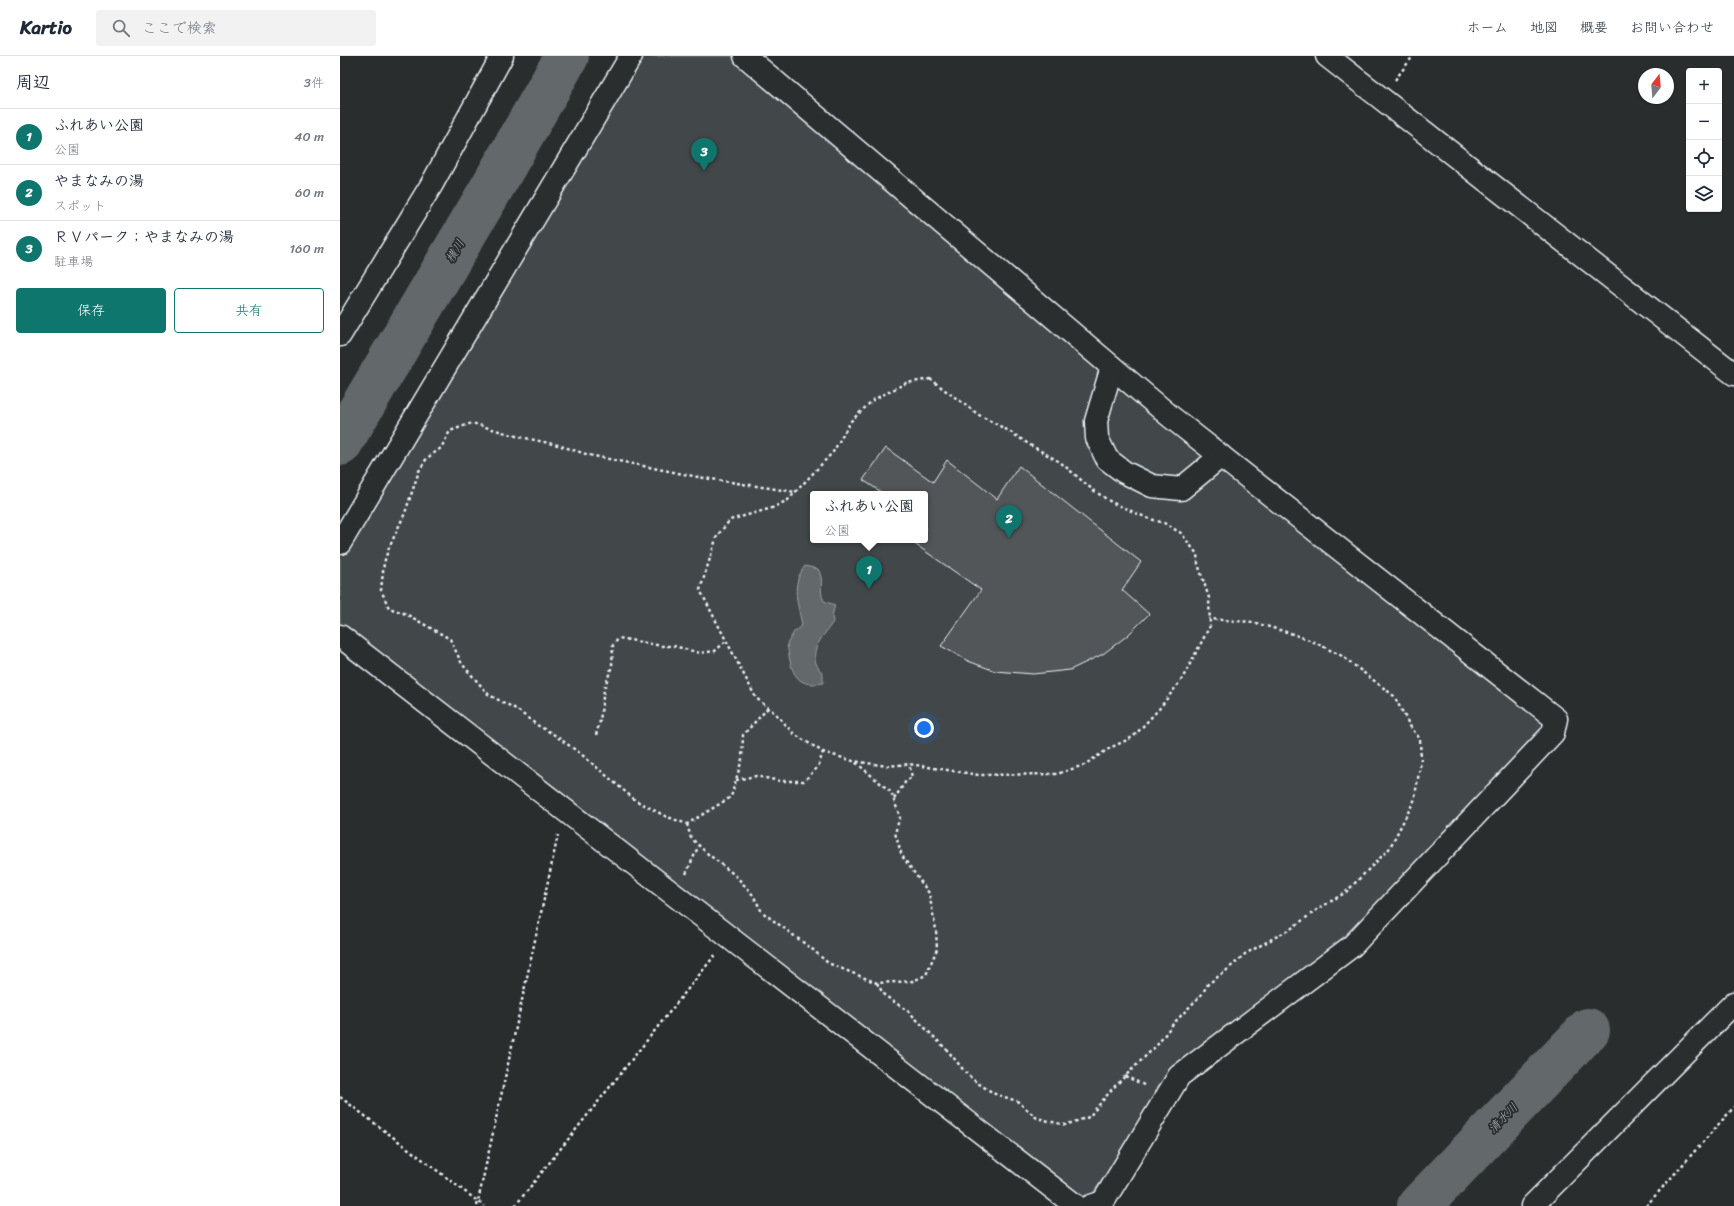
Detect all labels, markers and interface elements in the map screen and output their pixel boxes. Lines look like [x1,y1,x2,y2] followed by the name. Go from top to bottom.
[96,10,376,46] search box
[20,11,72,44] text: Kartio
[142,15,217,41] text: ここで検索
[1467,15,1508,40] text: ホーム
[1530,15,1558,40] text: 地図
[1580,15,1608,40] text: 概要
[1630,15,1714,40] text: お問い合わせ
[110,17,132,39] icon: search
[16,67,50,97] text: 周辺
[1638,68,1674,104] north arrow
[1686,68,1722,212] map controls
[1686,68,1722,104] button: +
[304,71,324,94] text: 3件
[1686,104,1722,140] button: −
[54,112,144,138] text: ふれあい公園
[26,125,32,148] text: 1
[294,125,324,148] text: 40 m
[54,138,80,161] text: 公園
[691,138,717,171] pin: 3
[1686,140,1722,176] button: locate
[54,168,144,194] text: やまなみの湯
[1686,176,1722,212] button: layers
[25,181,33,204] text: 2
[295,181,324,204] text: 60 m
[54,194,106,217] text: スポット
[54,224,234,250] text: ＲＶパーク；やまなみの湯
[439,235,471,267] water label: 横川
[25,237,33,260] text: 3
[289,237,324,260] text: 160 m
[54,250,93,273] text: 駐車場
[16,288,166,333] button: 保存
[174,288,324,333] button: 共有
[810,491,928,543] popup
[824,493,914,519] text: ふれあい公園
[996,505,1022,538] pin: 2
[824,519,850,542] text: 公園
[856,556,882,589] pin: 1
[914,718,934,738] your location
[1483,1097,1523,1139] water label: 清水川

